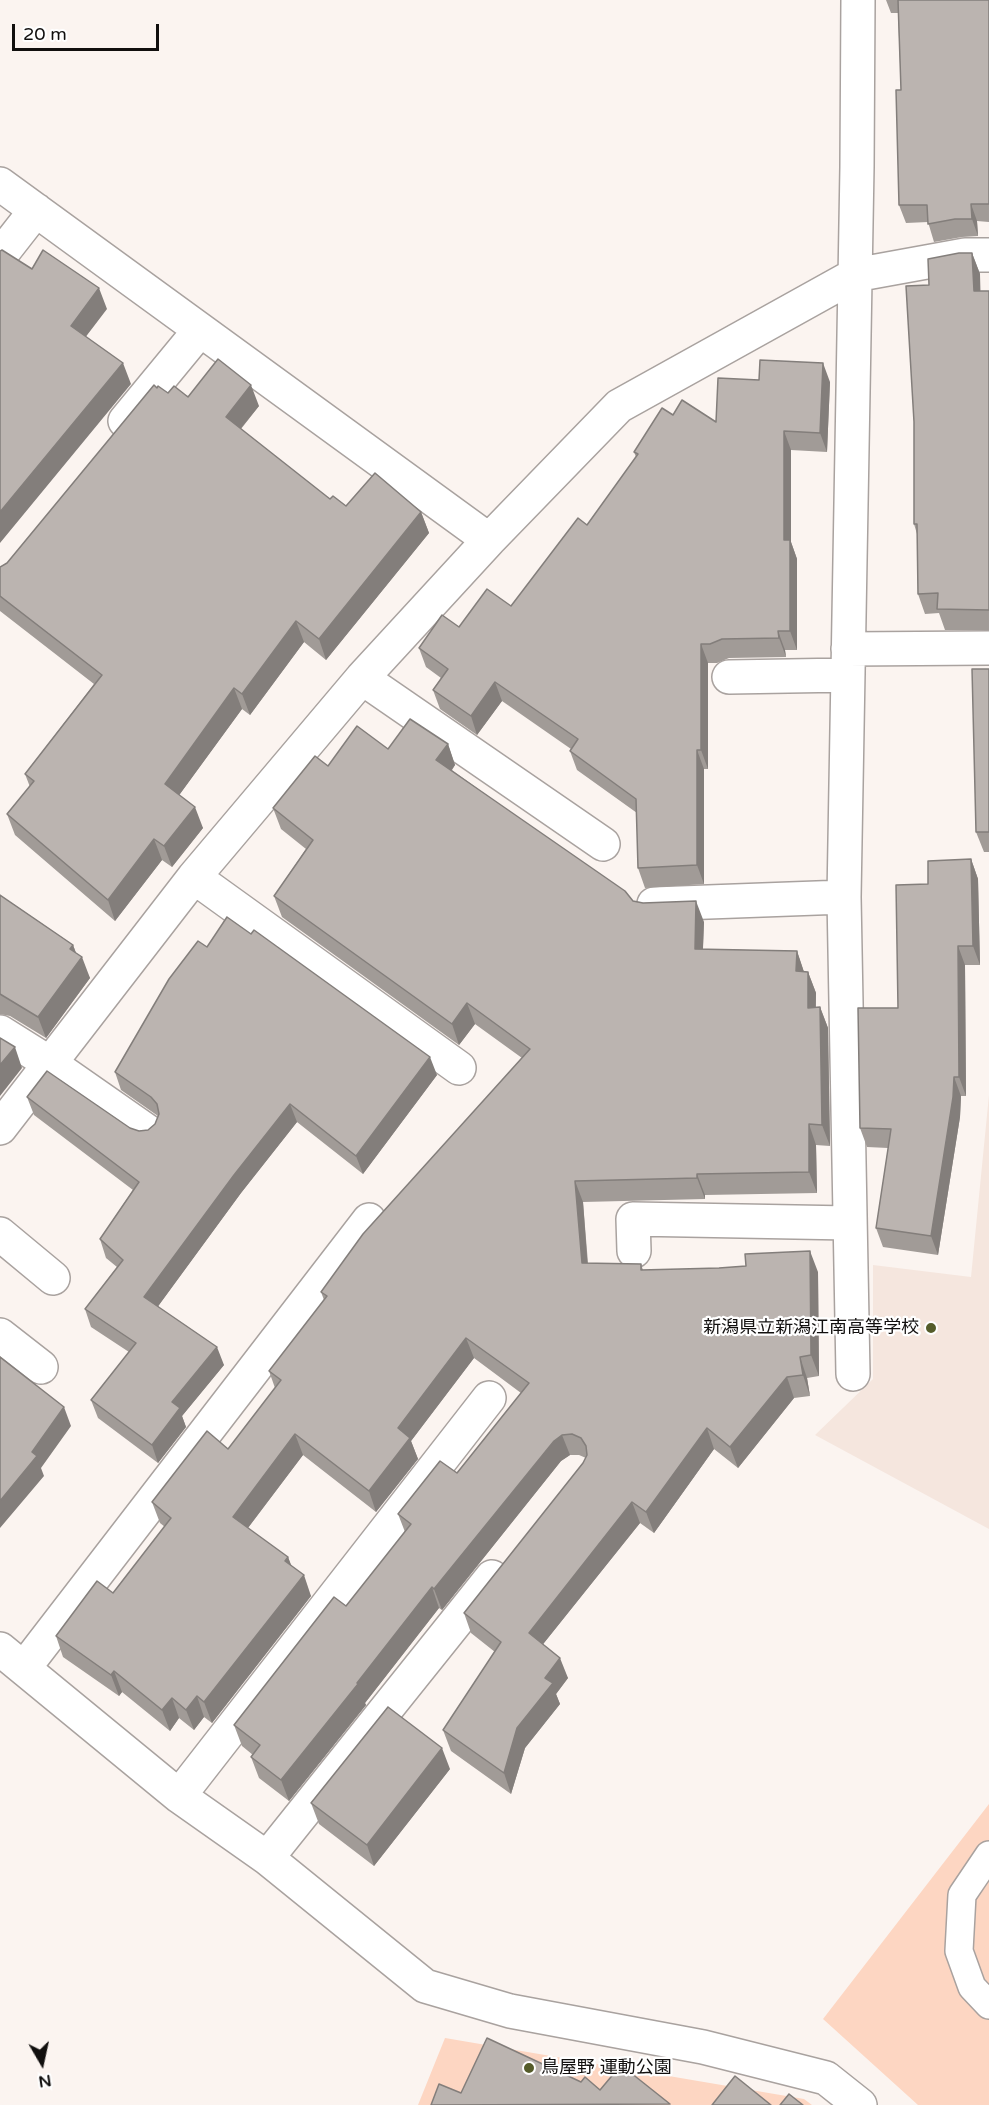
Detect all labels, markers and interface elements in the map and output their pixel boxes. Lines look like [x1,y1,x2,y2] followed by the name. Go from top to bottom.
[15,12,162,50] scale bar
[23,23,67,45] text: 20 m
[703,1317,919,1339] place label: 新潟県立新潟江南高等学校
[924,1321,938,1335] marker: 新潟県立新潟江南高等学校
[12,2033,72,2093] north arrow
[541,2057,672,2079] place label: 鳥屋野 運動公園
[522,2061,536,2075] marker: 鳥屋野 運動公園
[37,2070,53,2092] text: N

